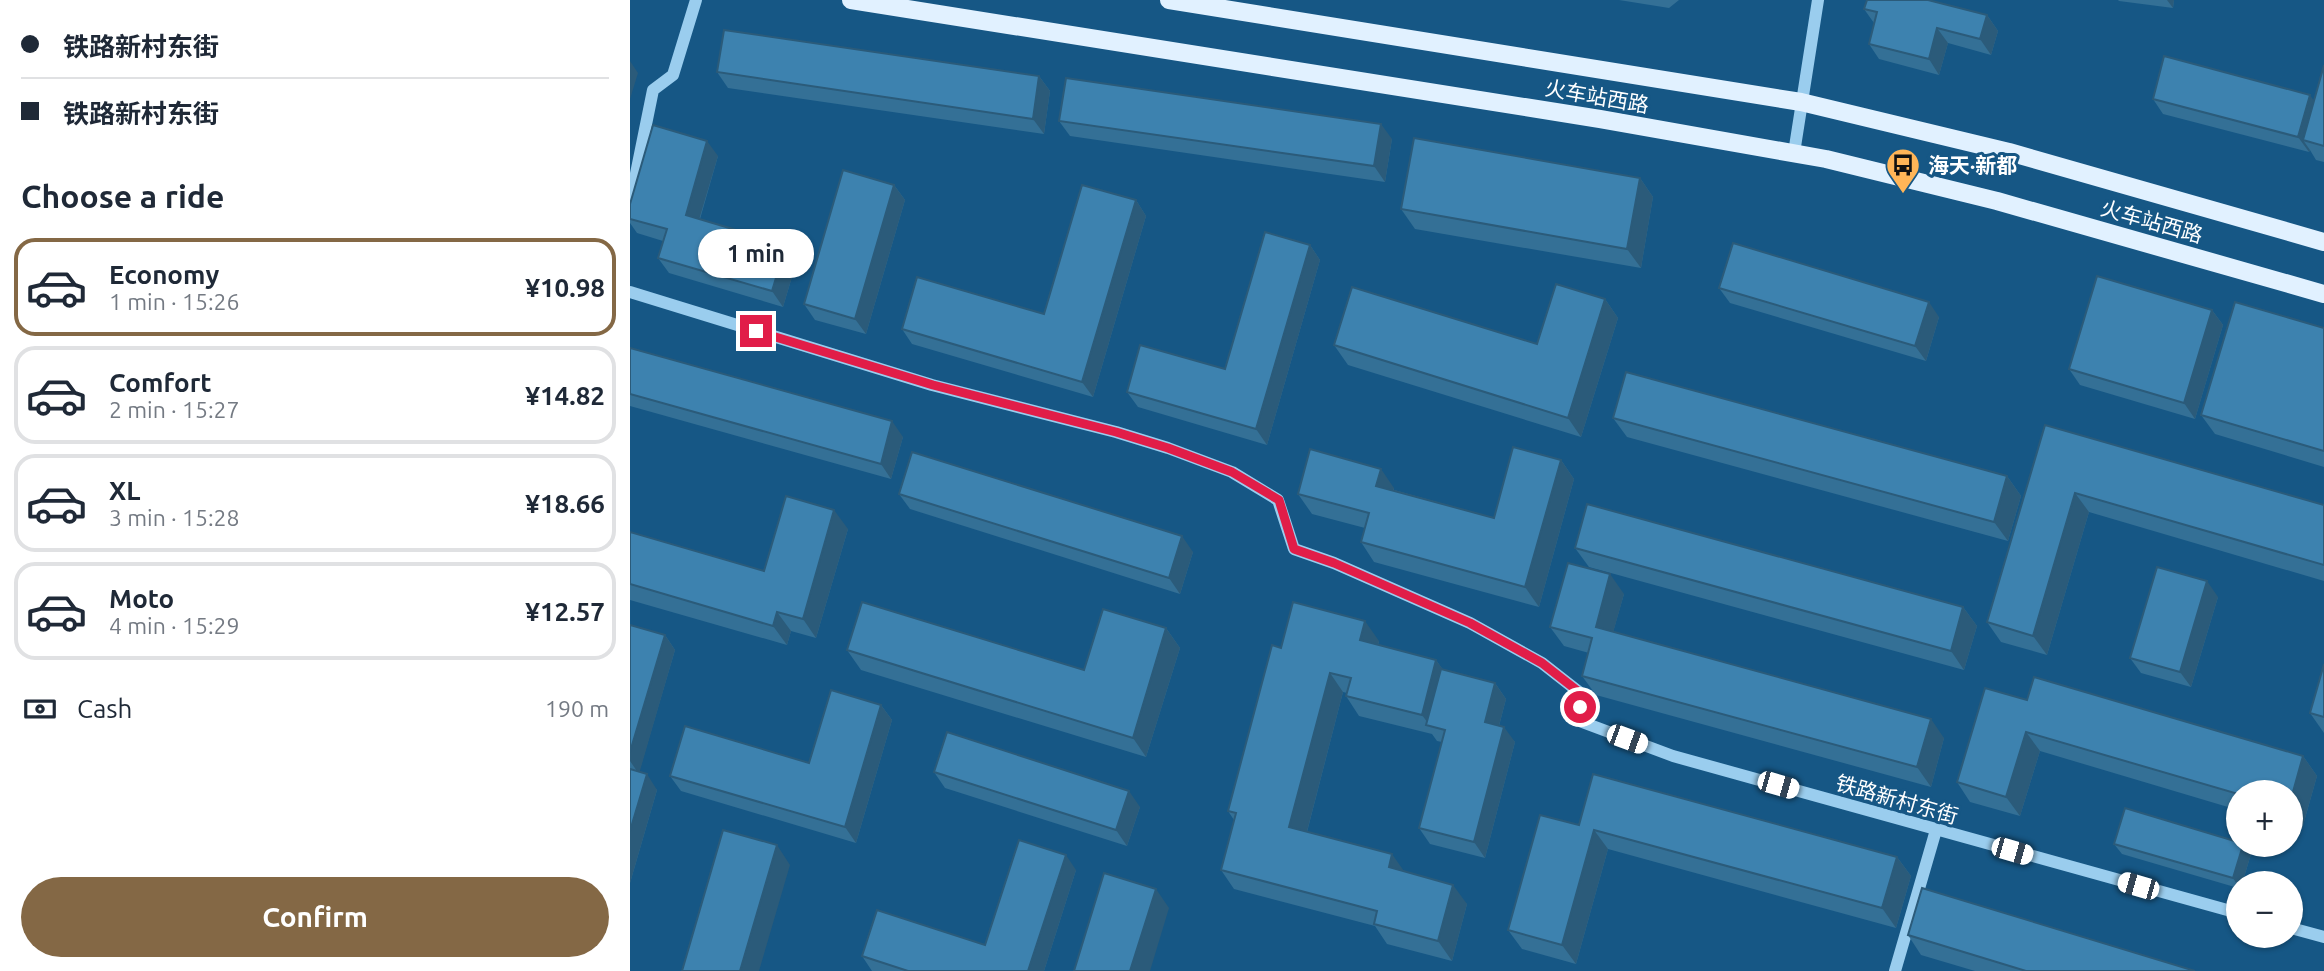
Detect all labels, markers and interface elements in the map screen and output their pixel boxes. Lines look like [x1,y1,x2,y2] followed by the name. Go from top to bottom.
[63,32,219,61] text: 铁路新村东街
[1543,75,1651,117] street label: 火车站西路
[63,99,219,128] text: 铁路新村东街
[1884,146,1922,195] bus stop icon: 海天·新都
[1928,153,2017,177] place label: 海天·新都
[21,178,224,214] text: Choose a ride
[2098,195,2206,247] street label: 火车站西路
[698,230,814,278] callout: 1 min
[727,241,785,266] text: 1 min
[25,256,88,319] icon: car
[109,260,219,289] text: Economy
[525,273,605,302] text: ¥10.98
[109,289,240,314] text: 1 min · 15:26
[740,315,772,347] route end
[25,364,88,427] icon: car
[109,368,212,397] text: Comfort
[525,381,605,410] text: ¥14.82
[109,397,240,422] text: 2 min · 15:27
[25,472,88,535] icon: car
[109,476,140,505] text: XL
[525,489,605,518] text: ¥18.66
[109,505,240,530] text: 3 min · 15:28
[25,580,88,643] icon: car
[109,584,174,613] text: Moto
[525,597,605,626] text: ¥12.57
[109,613,240,638] text: 4 min · 15:29
[21,690,59,728] icon: cash
[1564,691,1596,723] route start
[77,694,132,723] text: Cash
[545,696,609,721] text: 190 m
[1604,722,1651,756] car
[1755,769,1802,801] car
[1833,770,1961,828] street label: 铁路新村东街
[2226,780,2303,948] map controls
[2226,780,2303,857] button: +
[1989,835,2036,867] car
[2115,870,2162,902] car
[2226,871,2303,948] button: −
[21,877,609,957] button: Confirm

